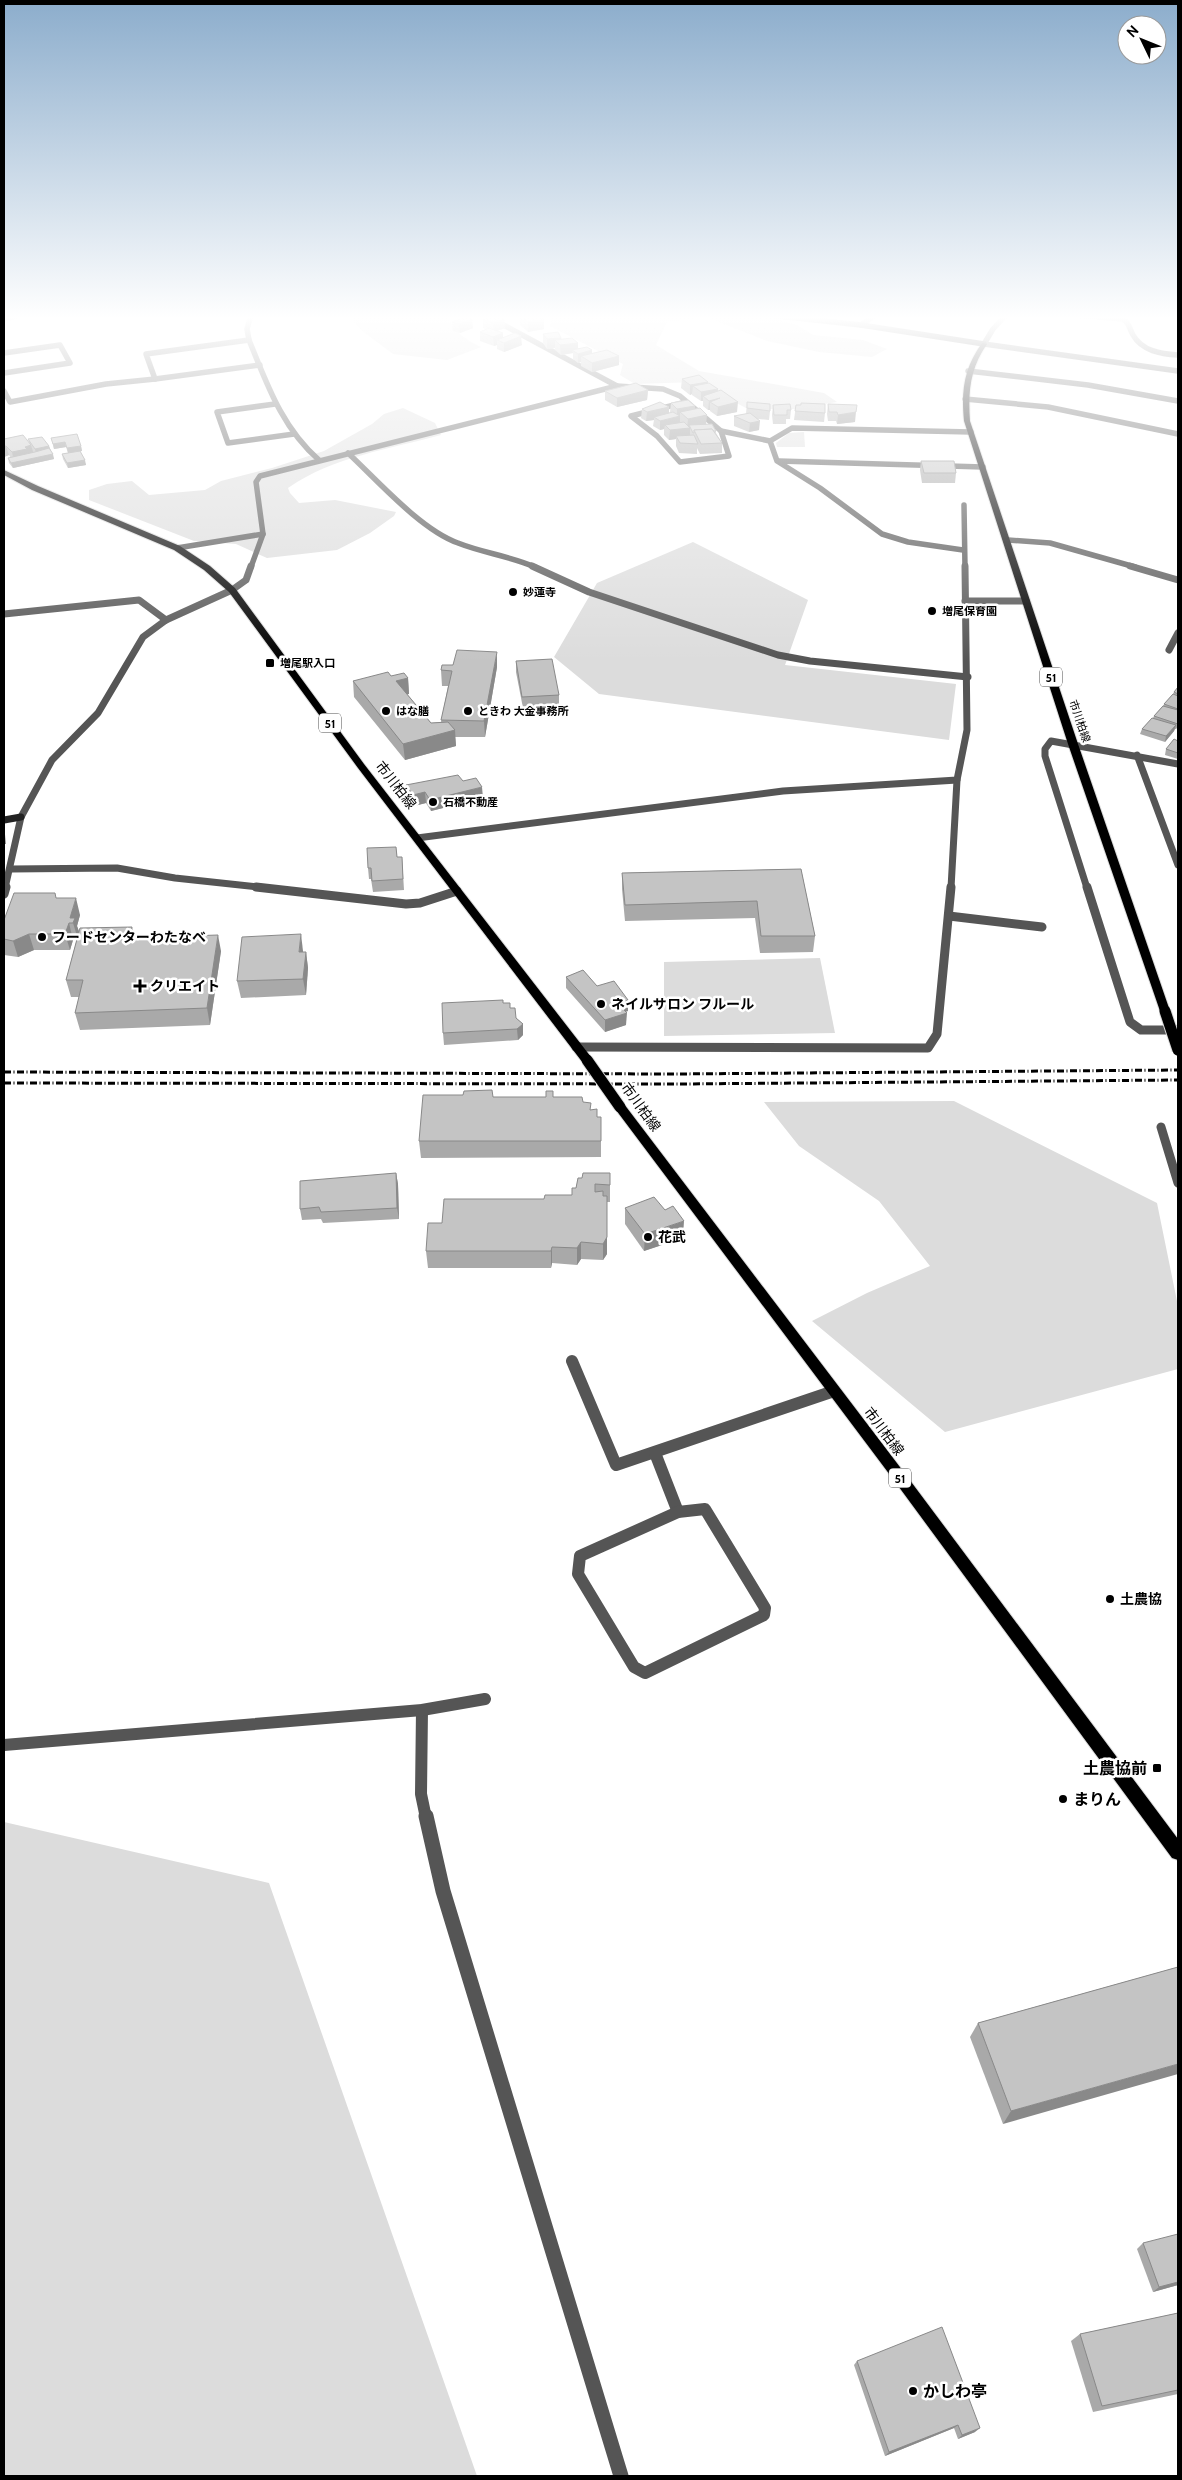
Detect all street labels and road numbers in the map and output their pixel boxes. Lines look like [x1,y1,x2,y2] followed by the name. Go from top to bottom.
[1040,668,1062,686] road number: 51
[1066,698,1094,744] street label: 市川柏線
[319,714,341,732] road number: 51
[372,757,420,813] street label: 市川柏線
[617,1079,665,1135] street label: 市川柏線
[860,1403,908,1459] street label: 市川柏線
[889,1469,911,1488] road number: 51

